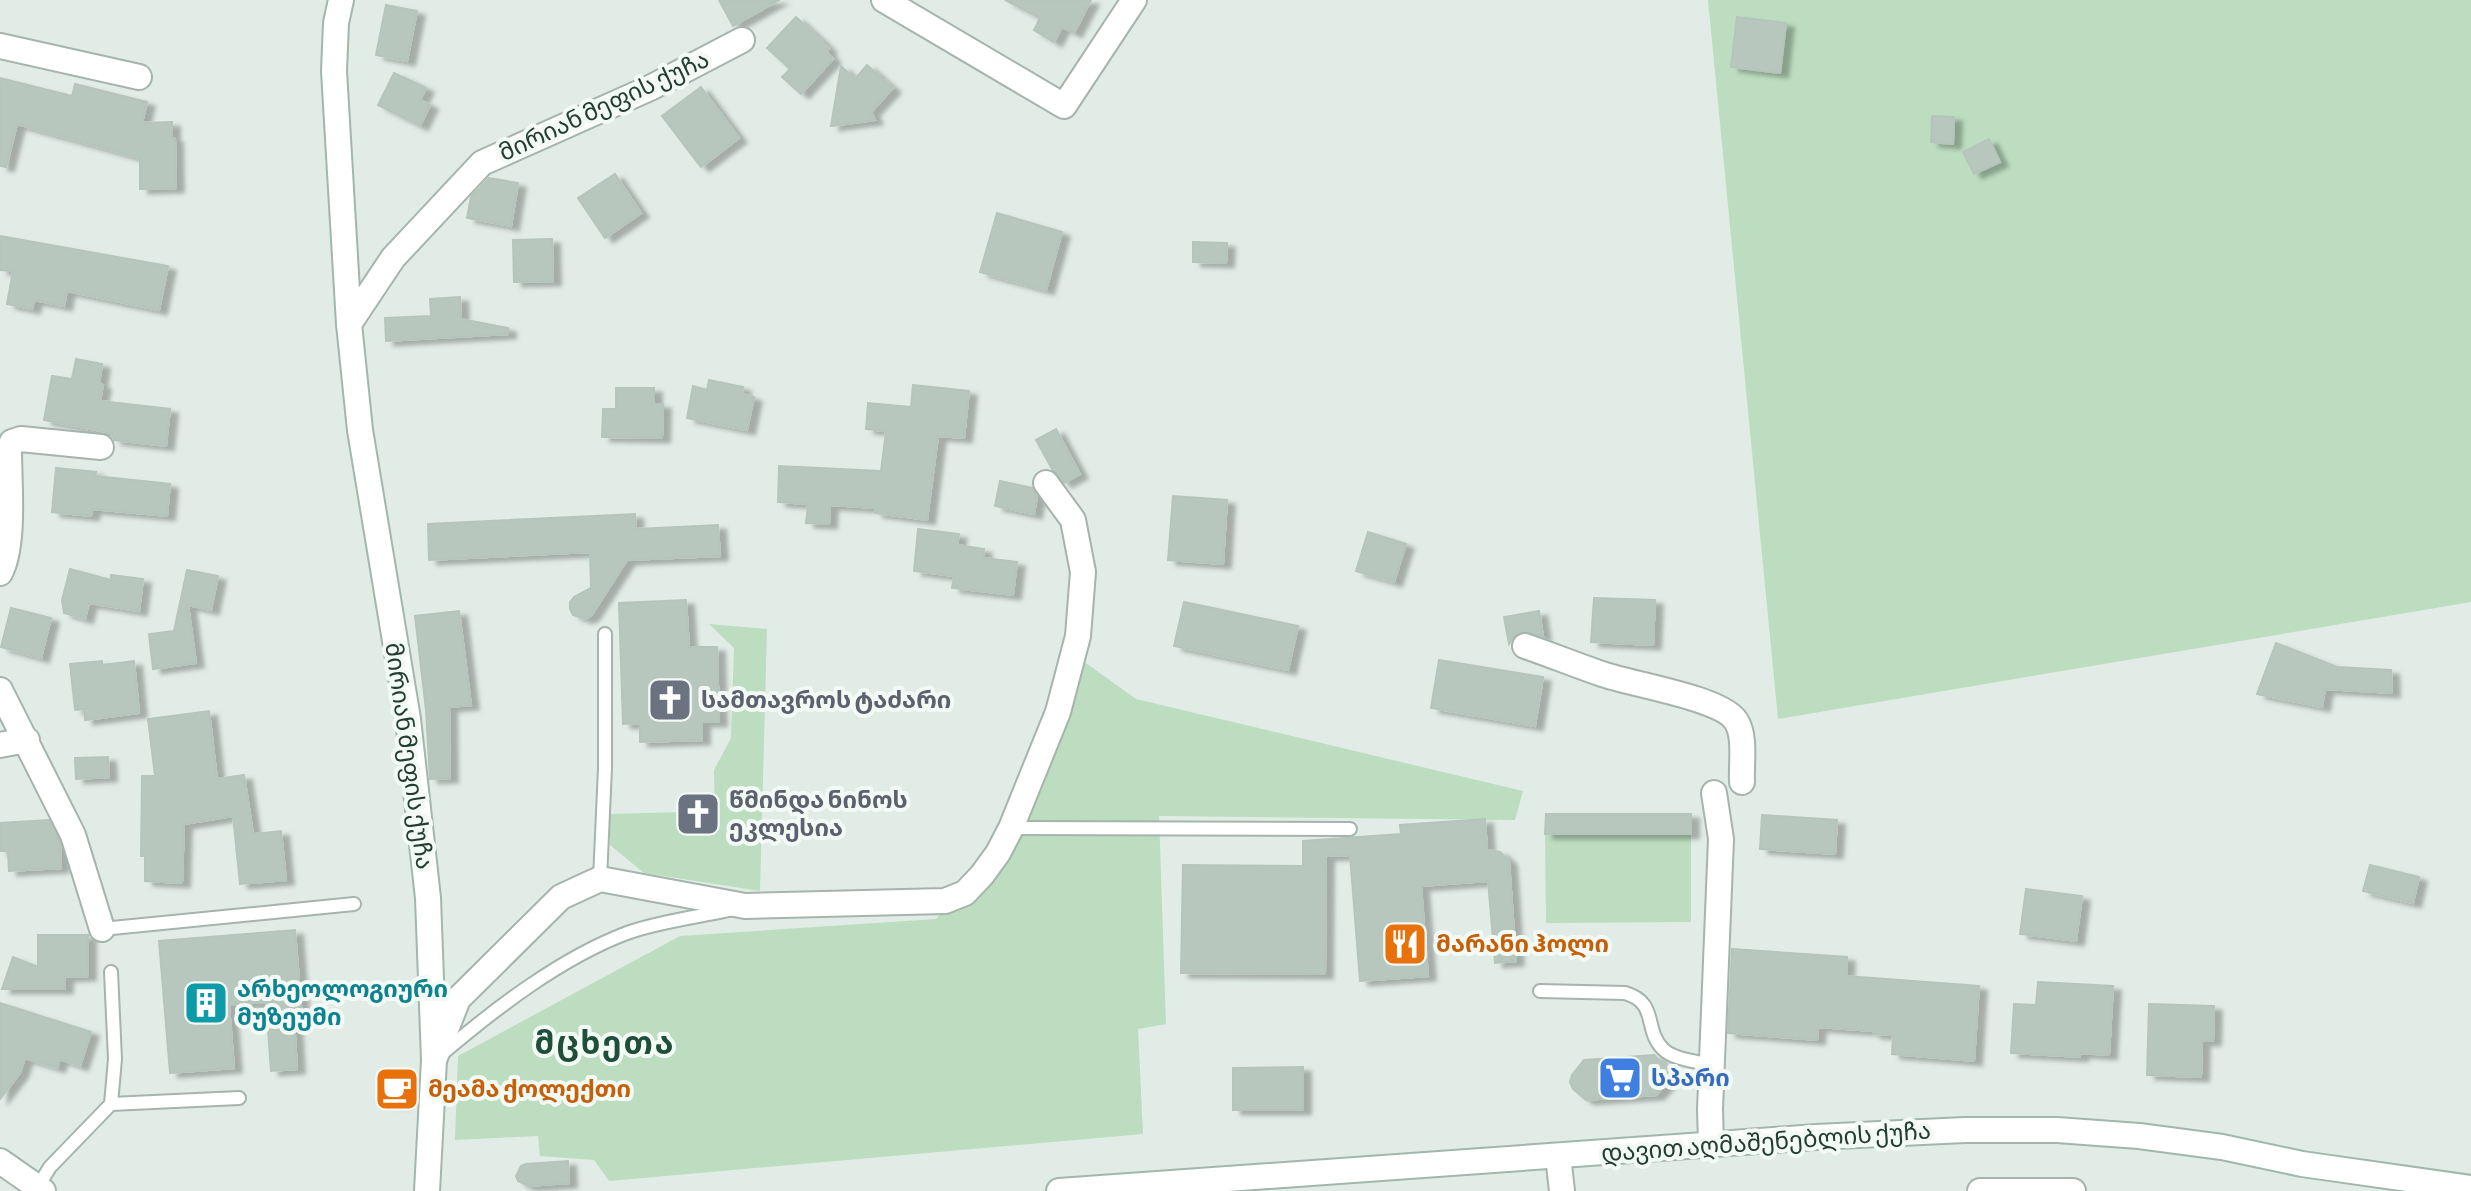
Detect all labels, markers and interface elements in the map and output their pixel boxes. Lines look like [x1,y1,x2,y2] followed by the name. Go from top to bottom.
[494,45,714,167] street label: მირიან მეფის ქუჩა
[379,641,439,871] street label: მირიან მეფის ქუჩა
[646,676,694,724] church icon: სამთავროს ტაძარი
[701,686,951,714] place label: სამთავროს ტაძარი
[729,786,908,842] place label: წმინდა ნინოს ეკლესია
[674,790,722,838] church icon: წმინდა ნინოს ეკლესია
[1381,920,1429,968] restaurant icon: მარანი ჰოლი
[1436,930,1609,958] place label: მარანი ჰოლი
[237,975,448,1031] place label: არხეოლოგიური მუზეუმი
[182,979,230,1027] building icon: არხეოლოგიური მუზეუმი
[535,1024,675,1062] district label: მცხეთა
[1596,1054,1644,1102] supermarket icon: სპარი
[1651,1064,1730,1091] place label: სპარი
[373,1065,421,1113] cafe icon: მეამა ქოლექთი
[428,1075,631,1103] place label: მეამა ქოლექთი
[1600,1117,1932,1168] street label: დავით აღმაშენებლის ქუჩა

